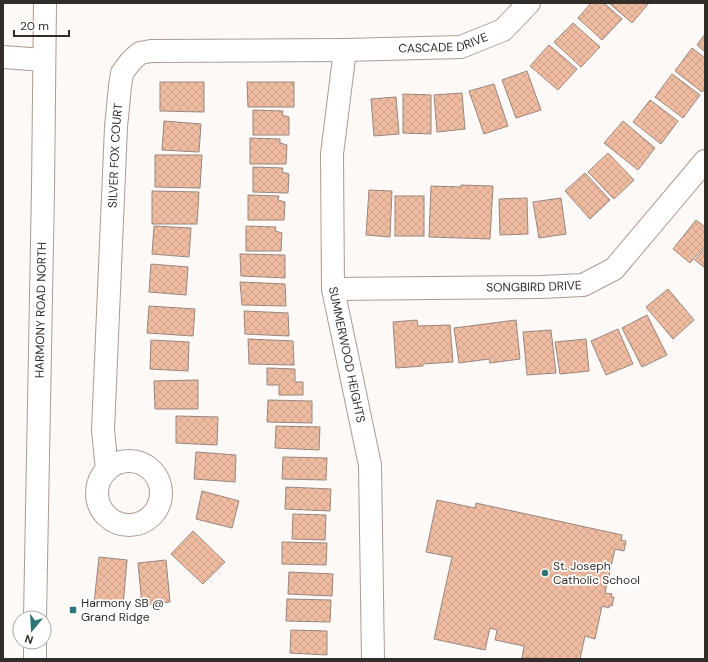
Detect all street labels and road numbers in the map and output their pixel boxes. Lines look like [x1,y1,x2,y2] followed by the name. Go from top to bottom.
[398,29,491,57] street label: CASCADE DRIVE
[105,102,126,208] street label: SILVER FOX COURT
[31,242,50,378] street label: HARMONY ROAD NORTH
[486,277,582,296] street label: SONGBIRD DRIVE
[325,285,369,424] street label: SUMMERWOOD HEIGHTS

